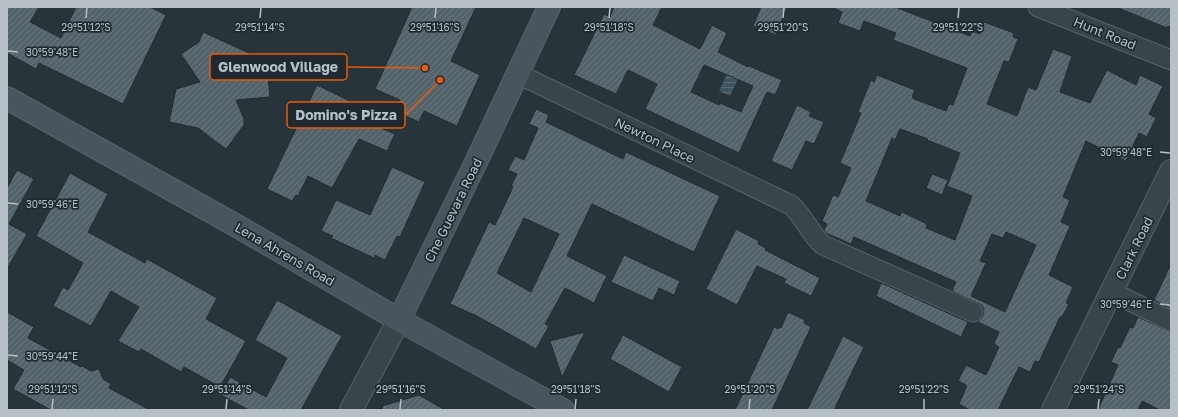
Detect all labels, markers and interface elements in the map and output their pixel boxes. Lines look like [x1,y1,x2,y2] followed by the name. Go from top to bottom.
[1071,13,1139,53] street label: Hunt Road
[61,21,111,33] text: 29°51'12"S
[235,21,285,33] text: 29°51'14"S
[410,21,460,33] text: 29°51'16"S
[584,21,634,33] text: 29°51'18"S
[758,21,808,33] text: 29°51'20"S
[933,21,983,33] text: 29°51'22"S
[26,46,78,58] text: 30°59'48"E
[210,54,347,80] callout: Glenwood Village
[218,58,338,75] text: Glenwood Village
[287,102,405,128] callout: Domino's Pizza
[295,106,397,123] text: Domino's Pizza
[612,114,698,166] street label: Newton Place
[1100,146,1152,158] text: 30°59'48"E
[421,155,485,265] street label: Che Guevara Road
[26,198,78,210] text: 30°59'46"E
[1112,214,1156,282] street label: Clark Road
[232,219,338,289] street label: Lena Ahrens Road
[1100,298,1152,310] text: 30°59'46"E
[26,350,78,362] text: 30°59'44"E
[28,383,78,395] text: 29°51'12"S
[202,383,252,395] text: 29°51'14"S
[376,383,426,395] text: 29°51'16"S
[551,383,601,395] text: 29°51'18"S
[725,383,775,395] text: 29°51'20"S
[899,383,949,395] text: 29°51'22"S
[1074,383,1124,395] text: 29°51'24"S

